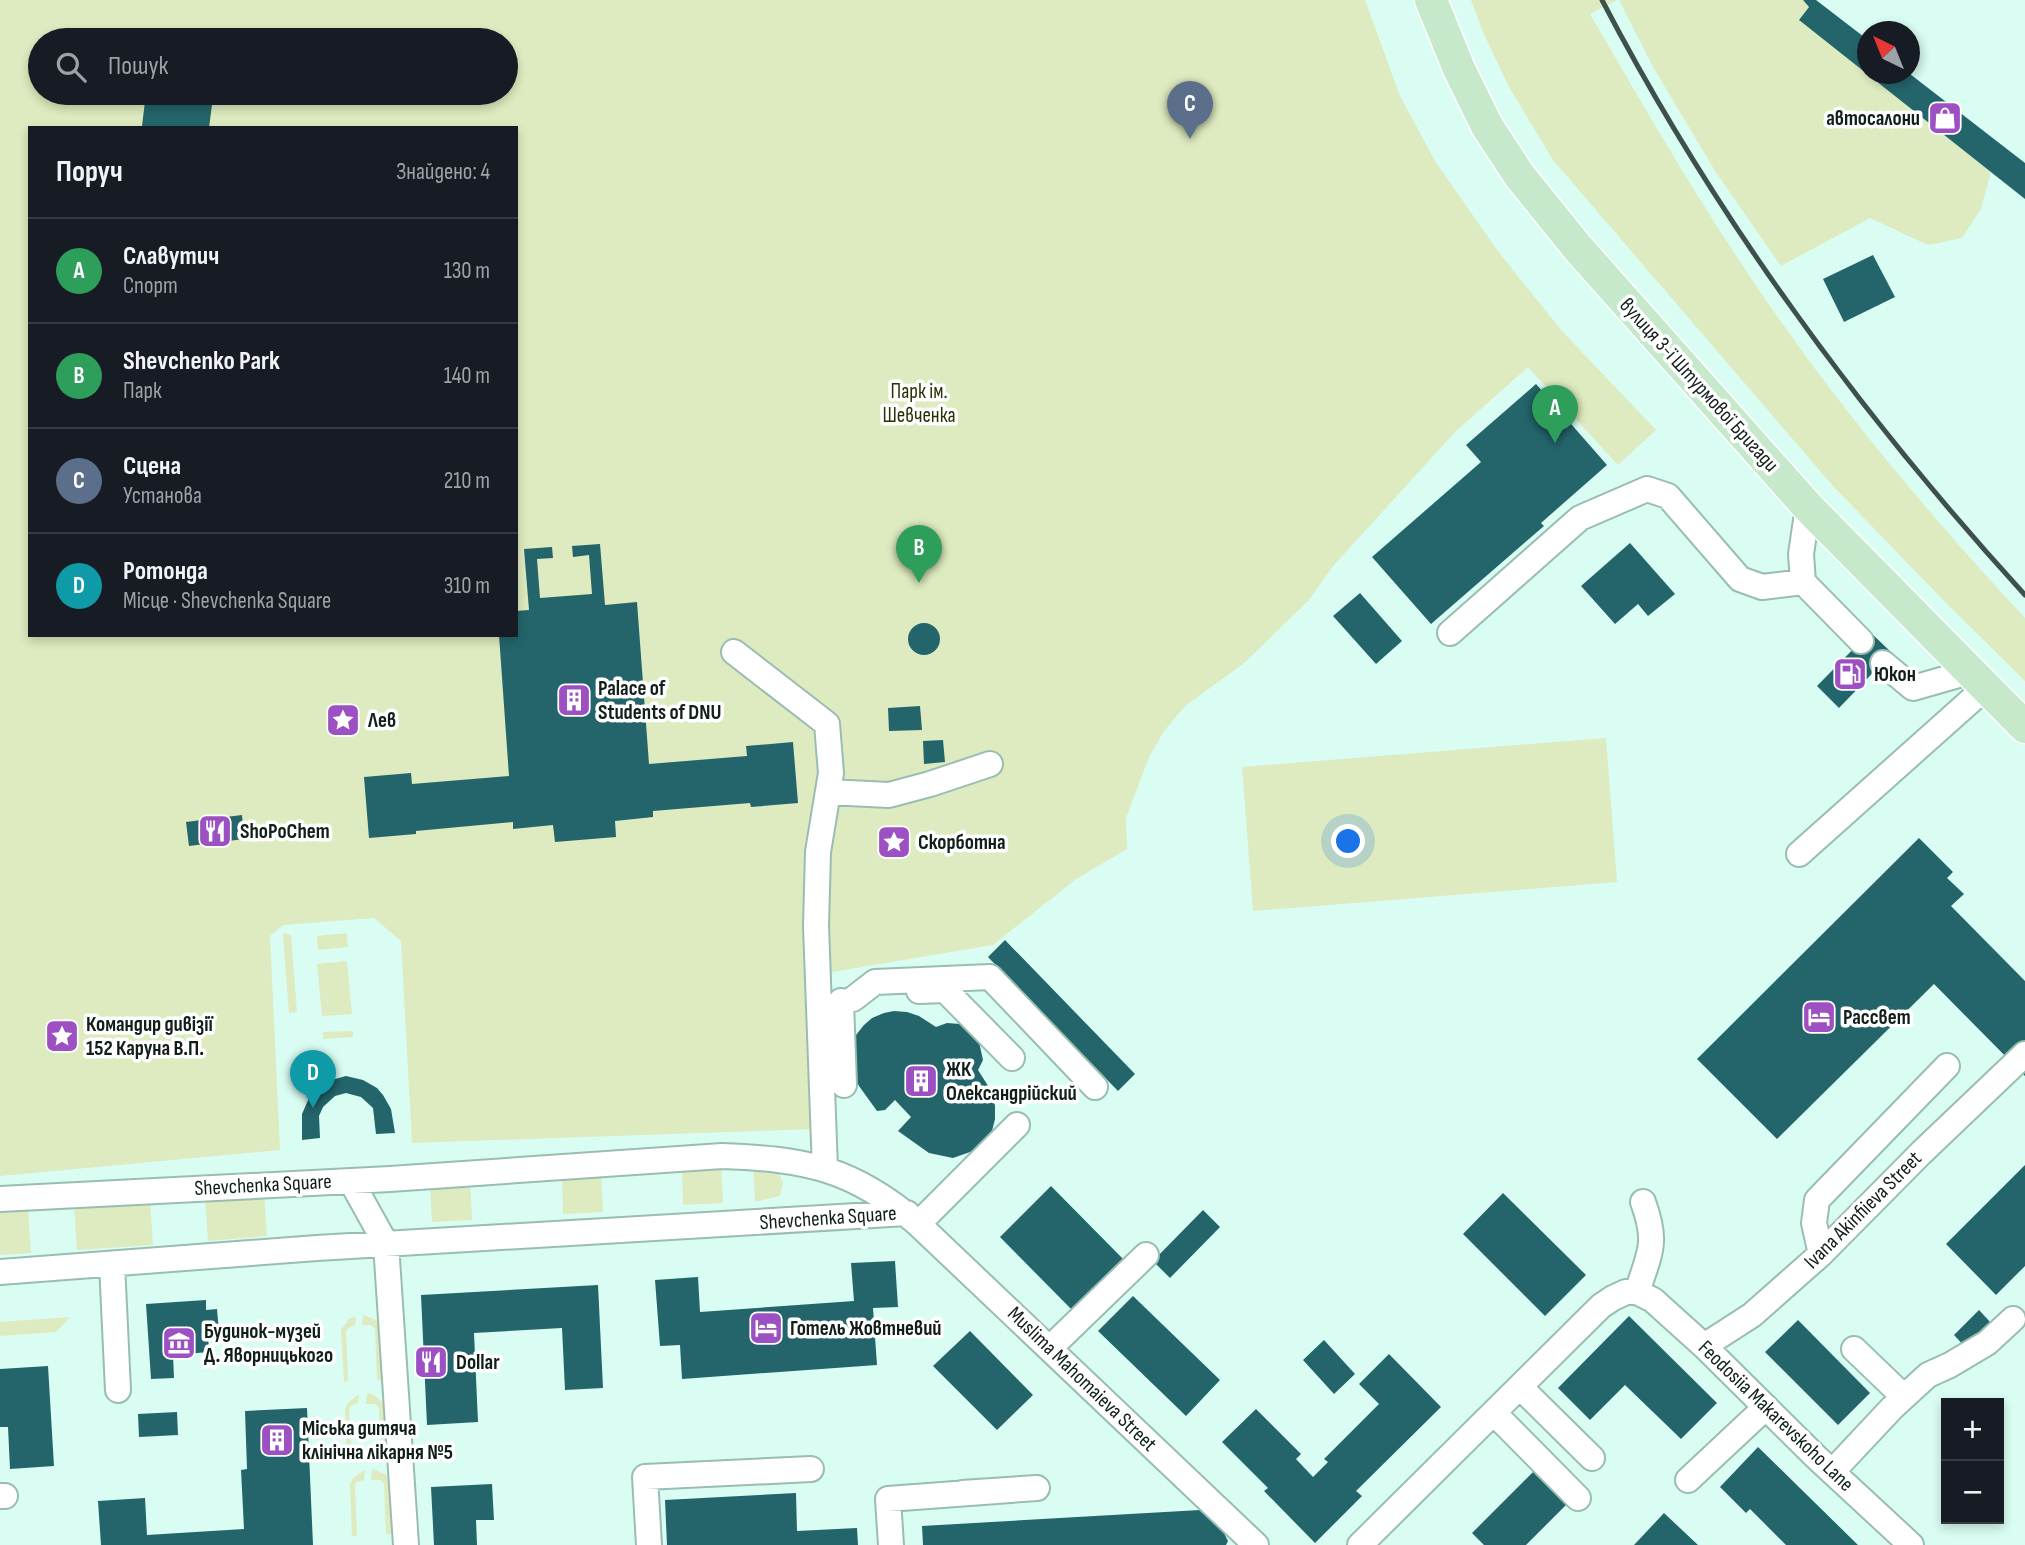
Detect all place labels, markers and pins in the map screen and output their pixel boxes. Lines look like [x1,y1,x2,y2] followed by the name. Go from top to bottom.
[1167,81,1213,139] pin: C
[1926,99,1964,137] shop icon: автосалони
[1826,106,1920,131] place label: автосалони
[1532,385,1578,443] pin: A
[896,525,942,583] pin: B
[1831,655,1869,693] fuel station icon: Юкон
[1874,662,1916,687] place label: Юкон
[598,676,721,725] place label: Palace of Students of DNU
[555,681,593,719] building icon: Palace of Students of DNU
[324,701,362,739] place icon: Лев
[367,708,396,733] place label: Лев
[196,812,234,850] restaurant icon: ShoPoChem
[240,819,330,844] place label: ShoPoChem
[875,823,913,861] place icon: Скорботна
[918,830,1006,855] place label: Скорботна
[1800,998,1838,1036] hotel icon: Рассвет
[1843,1005,1911,1030] place label: Рассвет
[86,1012,215,1061] place label: Командир дивізії 152 Каруна В.П.
[43,1017,81,1055] place icon: Командир дивізії 152 Каруна В.П.
[290,1050,336,1108] pin: D
[946,1057,1077,1106] place label: ЖК Олександрійский
[902,1062,940,1100] building icon: ЖК Олександрійский
[747,1309,785,1347] hotel icon: Готель Жовтневий
[790,1316,942,1341] place label: Готель Жовтневий
[204,1319,333,1368] place label: Будинок-музей Д. Яворницького
[160,1324,198,1362] museum icon: Будинок-музей Д. Яворницького
[412,1343,450,1381] restaurant icon: Dollar
[456,1350,500,1375] place label: Dollar
[302,1416,453,1465] place label: Міська дитяча клінічна лікарня №5
[258,1421,296,1459] building icon: Міська дитяча клінічна лікарня №5

